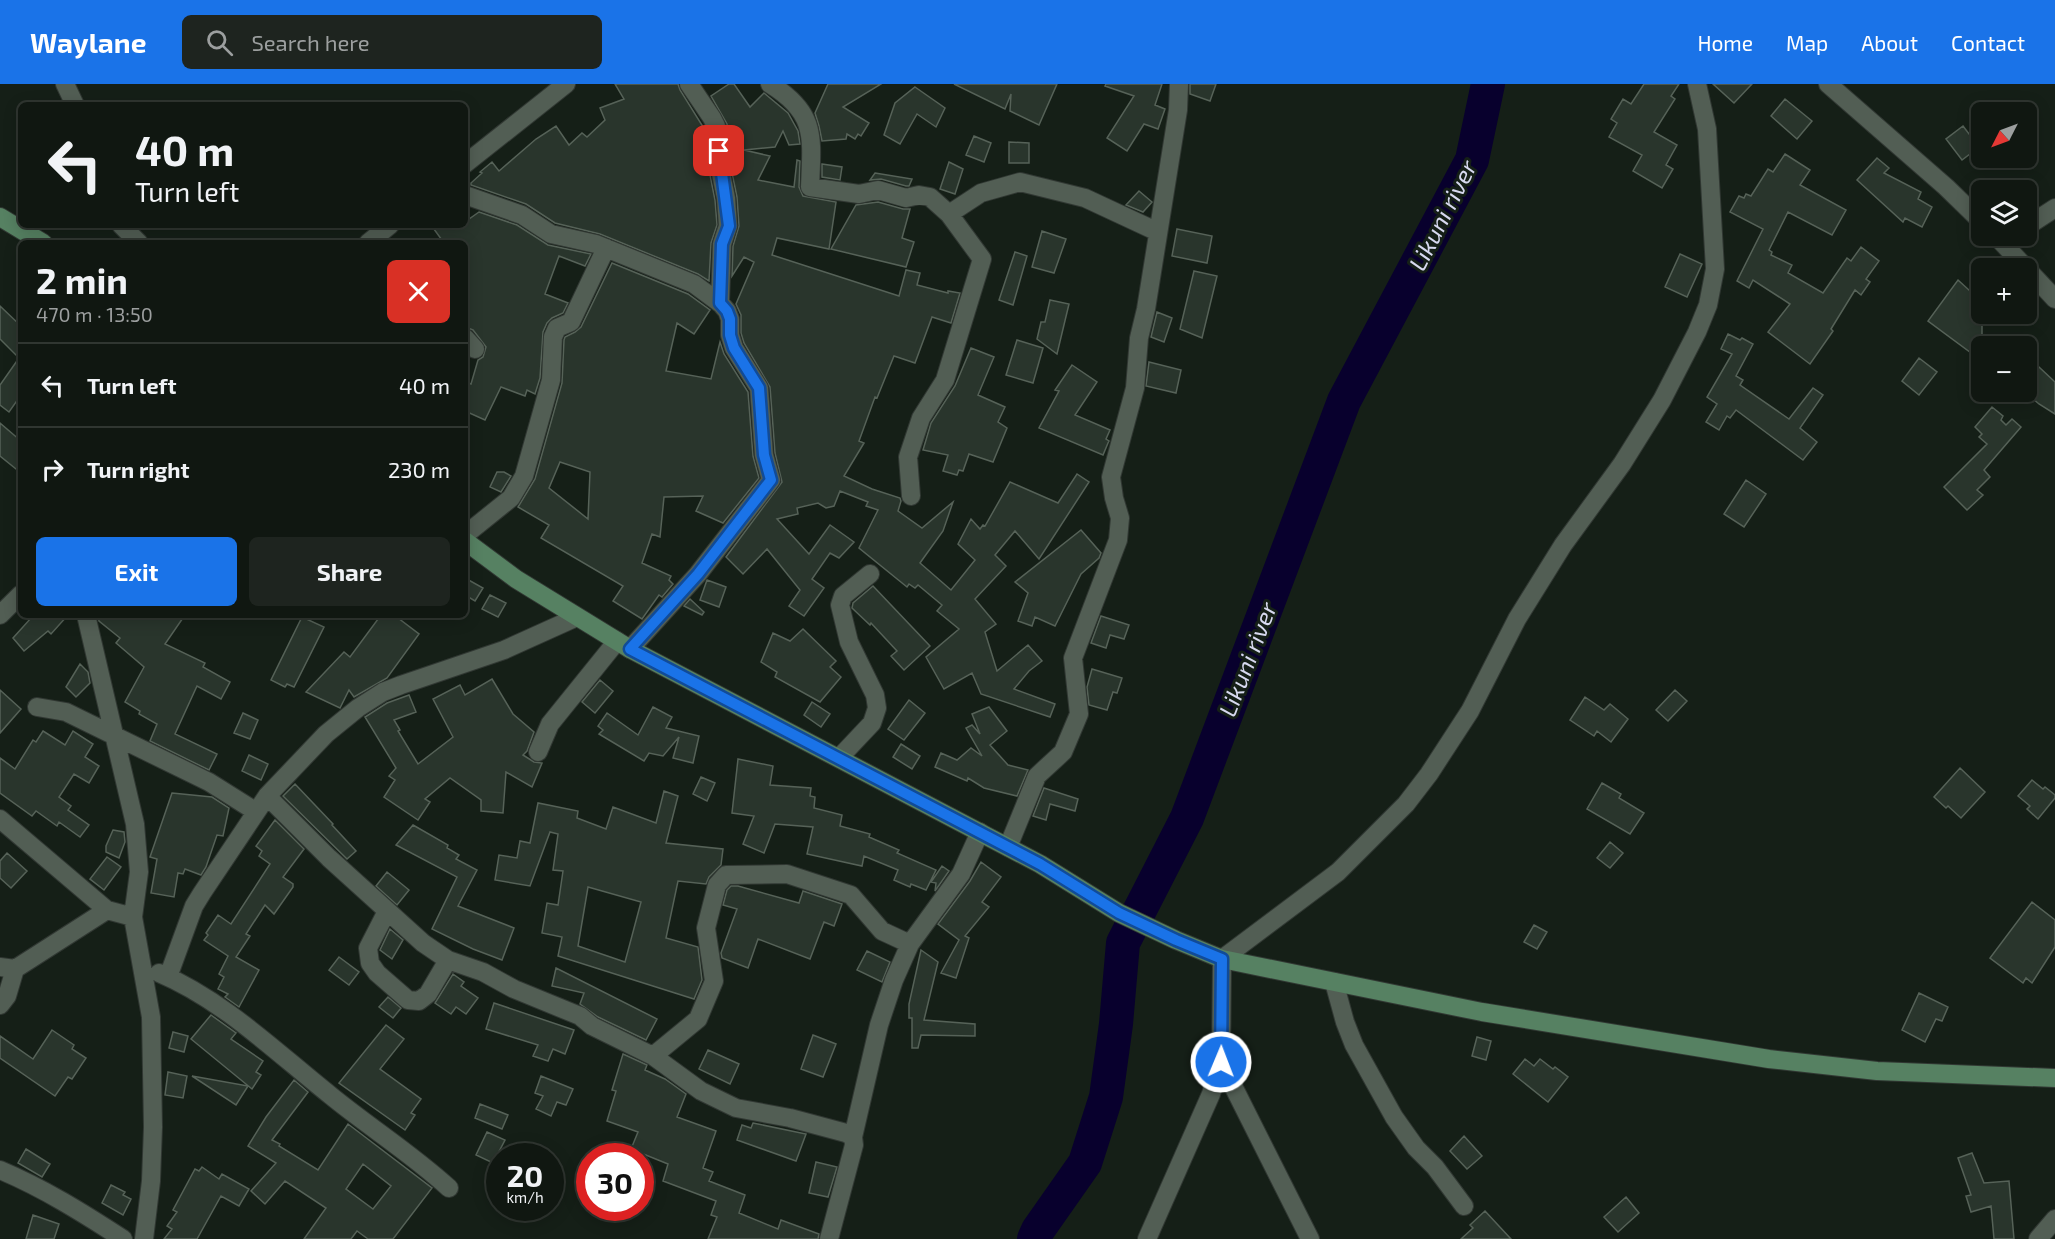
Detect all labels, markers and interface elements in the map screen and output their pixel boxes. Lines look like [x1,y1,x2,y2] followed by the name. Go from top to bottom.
[182,15,602,69] search box
[30,25,146,59] text: Waylane
[203,26,236,59] icon: search
[251,29,370,55] text: Search here
[1697,30,1753,55] text: Home
[1786,30,1828,55] text: Map
[1861,30,1918,55] text: About
[1951,30,2025,55] text: Contact
[1971,102,2037,168] north arrow
[1971,102,2037,402] map controls
[135,124,234,174] text: 40 m
[693,125,744,176] pin
[36,126,114,204] icon: left
[702,134,735,167] icon: arrive
[1402,155,1482,275] water label: Likuni river
[135,175,239,207] text: Turn left
[1971,180,2037,246] button: layers
[36,258,128,301] text: 2 min
[1971,258,2037,324] button: +
[387,260,450,323] button: close
[36,302,153,326] text: 470 m · 13:50
[1971,336,2037,402] button: −
[36,369,69,402] icon: left
[87,372,176,398] text: Turn left
[399,372,450,398] text: 40 m
[36,453,69,486] icon: right
[87,456,189,482] text: Turn right
[388,456,450,482] text: 230 m
[36,537,237,606] button: Exit
[249,537,450,606] button: Share
[1212,597,1282,720] water label: Likuni river
[1189,1030,1253,1094] position arrow
[576,1143,654,1221] speed limit sign: 30
[507,1157,543,1193] text: 20
[506,1188,544,1206] text: km/h

